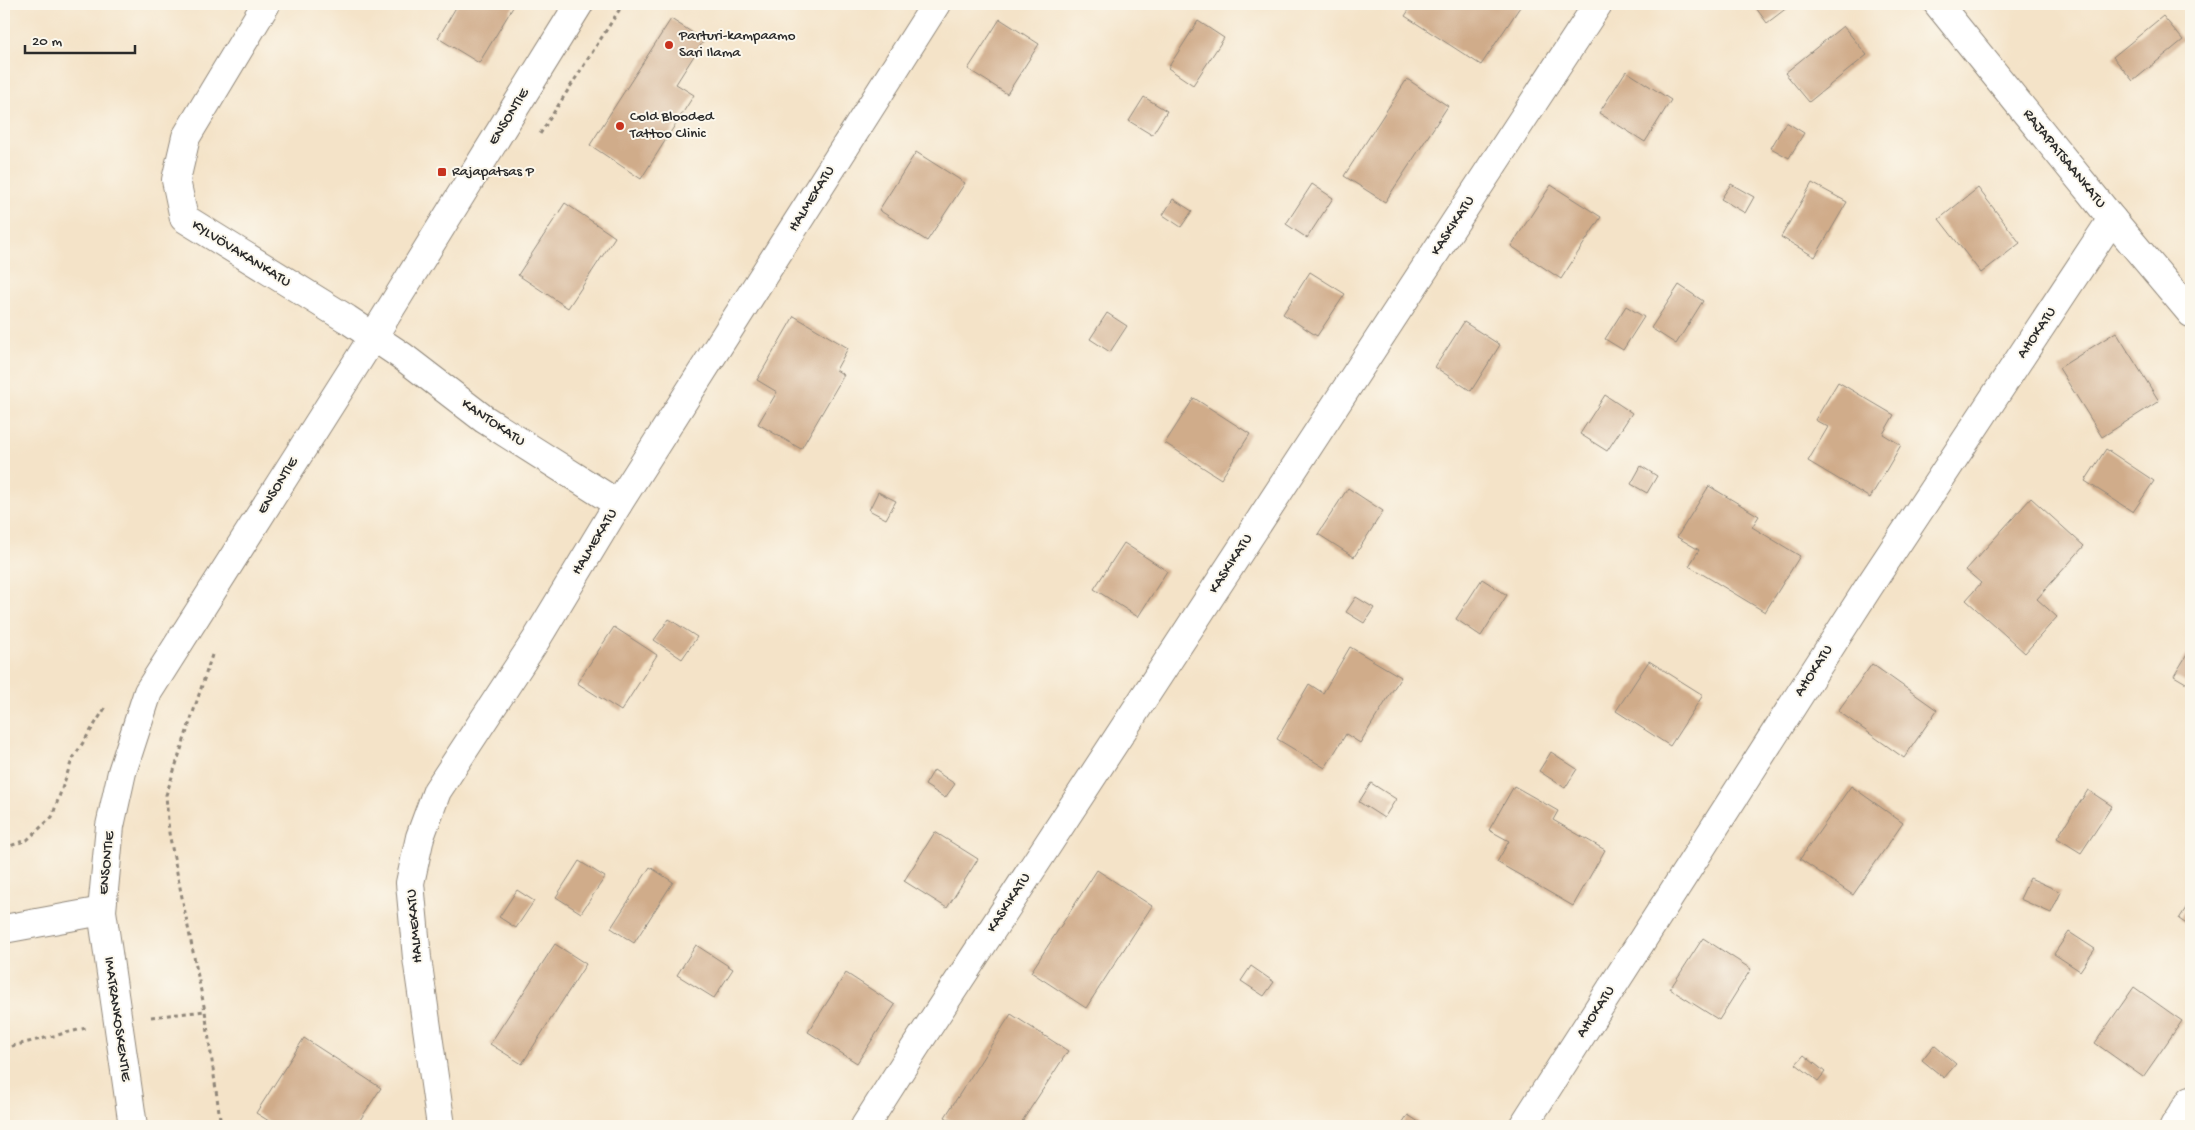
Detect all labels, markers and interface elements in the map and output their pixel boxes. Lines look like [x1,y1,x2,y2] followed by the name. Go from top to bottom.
[25,22,135,54] scale bar
[678,27,796,62] place label: Parturi-kampaamo Sari Ilama
[32,33,62,51] text: 20 m
[663,39,675,51] marker: Parturi-kampaamo Sari Ilama
[485,85,534,149] street label: ENSONTIE
[2018,106,2110,212] street label: RAJAPATSAANKATU
[629,108,715,143] place label: Cold Blooded Tattoo Clinic
[614,120,626,132] marker: Cold Blooded Tattoo Clinic
[785,162,839,235] street label: HALMEKATU
[452,163,535,181] place label: Rajapatsas P
[436,166,448,178] marker: Rajapatsas P
[1427,193,1479,259] street label: KASKIKATU
[188,216,294,292] street label: KYLVÖVAKANKATU
[2013,304,2061,362] street label: AHOKATU
[458,395,529,451] street label: KANTOKATU
[254,454,303,518] street label: ENSONTIE
[568,505,622,578] street label: HALMEKATU
[1205,531,1257,597] street label: KASKIKATU
[1791,642,1838,700] street label: AHOKATU
[95,830,119,896] street label: ENSONTIE
[983,870,1035,936] street label: KASKIKATU
[403,888,427,964] street label: HALMEKATU
[99,956,135,1083] street label: IMATRANKOSKENTIE
[1573,983,1620,1041] street label: AHOKATU

